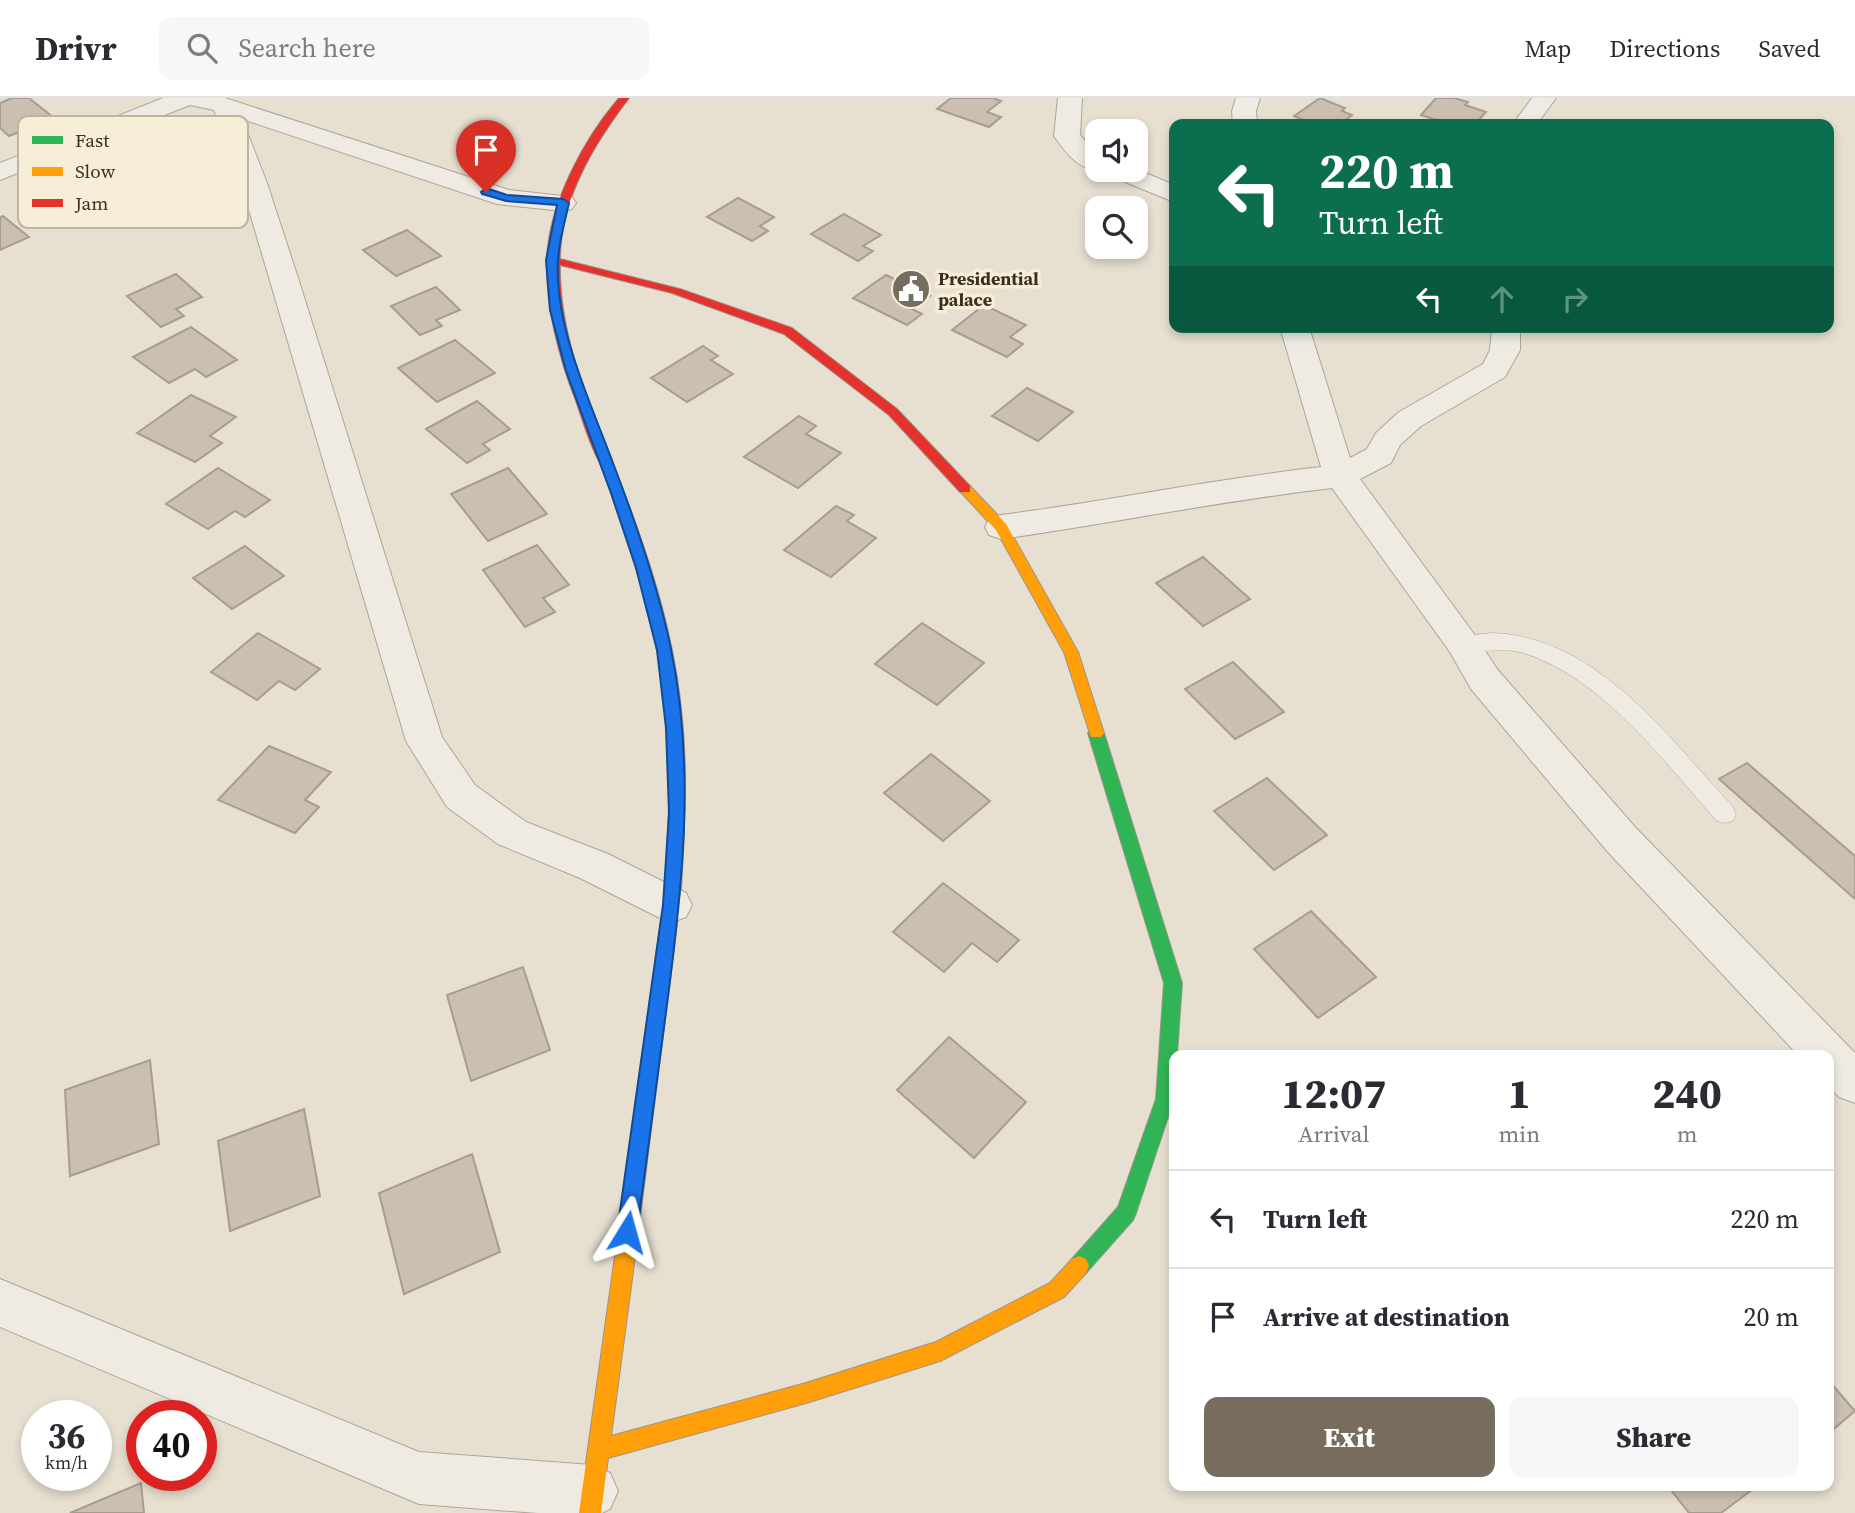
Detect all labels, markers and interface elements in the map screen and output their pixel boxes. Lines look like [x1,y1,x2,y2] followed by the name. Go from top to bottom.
[159,17,649,80] search box
[35,26,117,71] text: Drivr
[183,29,221,67] icon: search
[239,30,376,66] text: Search here
[1524,32,1571,65] text: Map
[1609,32,1720,65] text: Directions
[1758,32,1820,65] text: Saved
[18,116,248,228] legend
[1085,119,1148,259] map controls
[1085,119,1148,182] button: sound
[456,120,516,192] pin
[75,127,110,153] text: Fast
[467,131,505,169] icon: arrive
[1319,137,1454,204] text: 220 m
[1204,147,1295,238] icon: left
[75,158,116,184] text: Slow
[74,190,108,216] text: Jam
[1085,196,1148,259] button: search
[1319,201,1443,245] text: Turn left
[938,266,1039,312] place label: Presidential palace
[890,268,932,310] public building icon: Presidential palace
[1410,280,1448,318] icon: left
[1483,280,1521,318] icon: ahead
[1556,280,1594,318] icon: right
[1281,1064,1386,1122] text: 12:07
[1508,1064,1531,1122] text: 1
[1652,1064,1722,1122] text: 240
[1298,1118,1369,1150] text: Arrival
[1499,1118,1540,1150] text: min
[1677,1118,1697,1150] text: m
[590,1195,664,1269] position arrow
[1204,1200,1242,1238] icon: left
[1263,1201,1367,1237] text: Turn left
[1731,1201,1799,1237] text: 220 m
[1204,1298,1242,1336] icon: arrive
[1263,1299,1510,1335] text: Arrive at destination
[1744,1299,1799,1335] text: 20 m
[1204,1397,1495,1477] button: Exit
[1509,1397,1799,1477] button: Share
[126,1400,217,1491] speed limit sign: 40
[48,1412,85,1460] text: 36
[45,1450,88,1475] text: km/h

